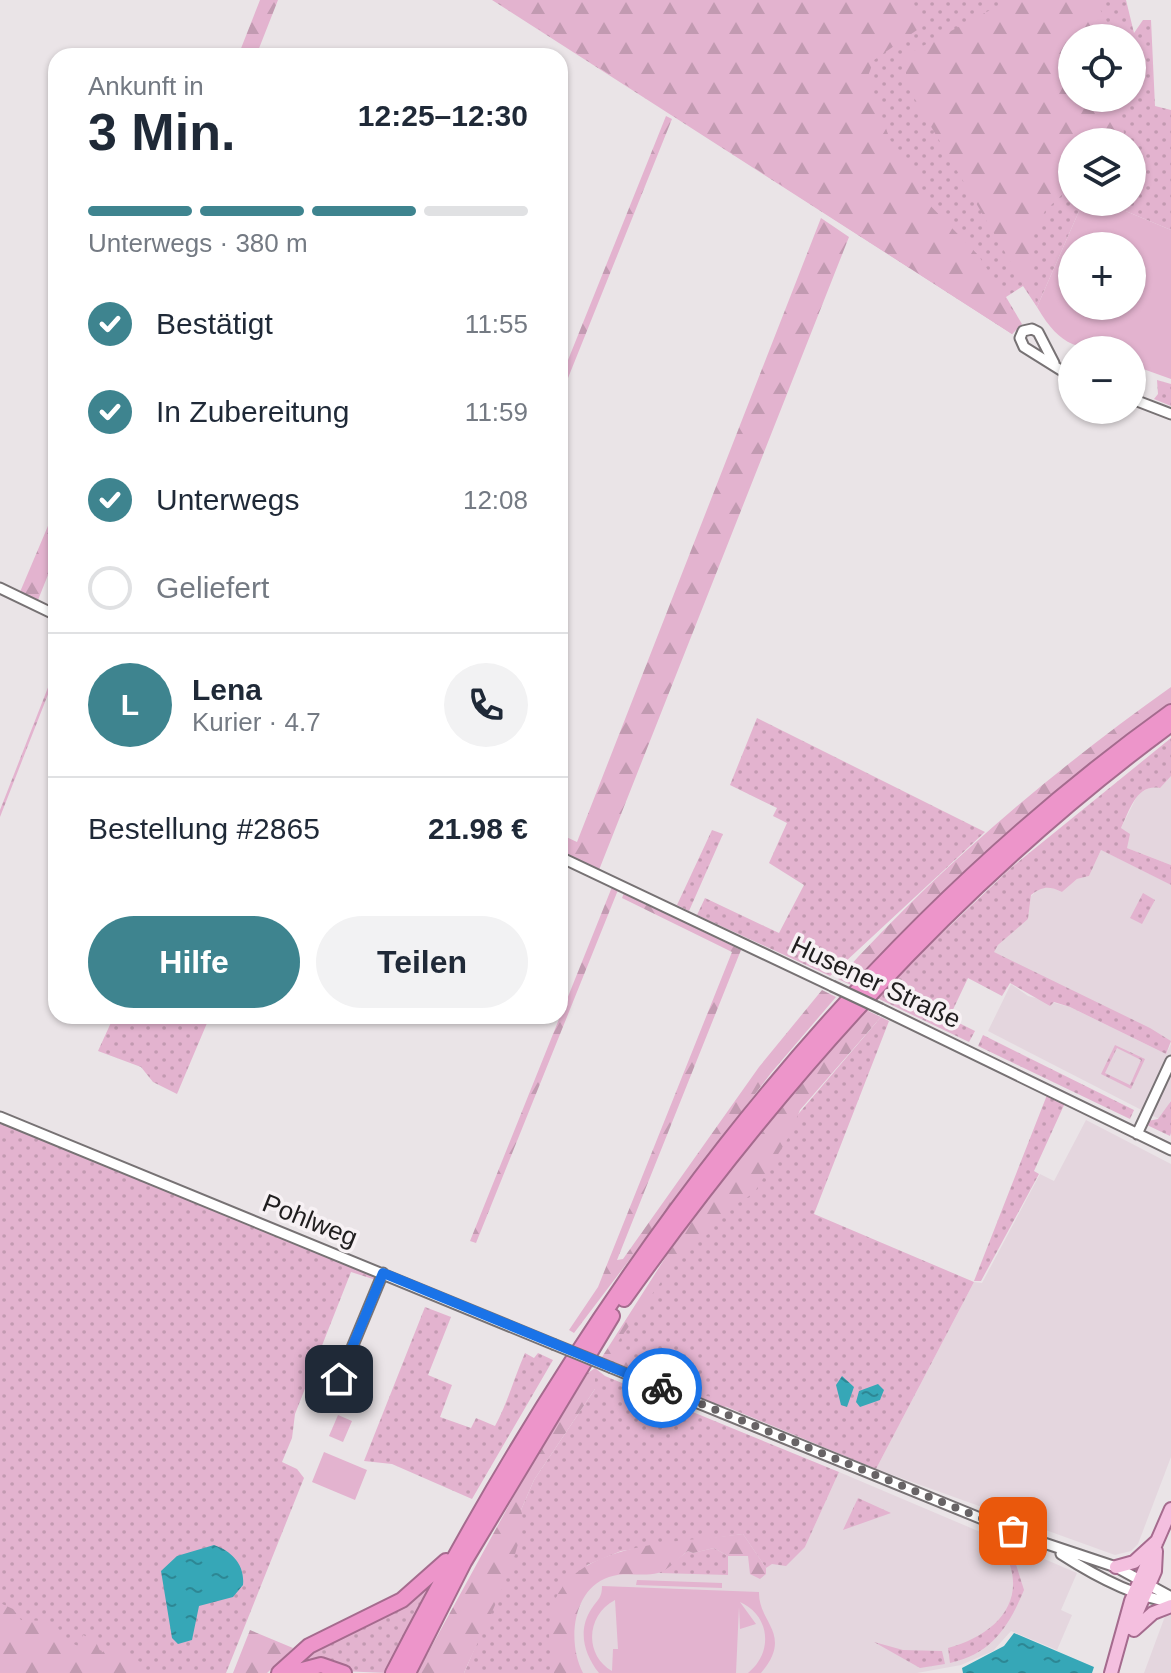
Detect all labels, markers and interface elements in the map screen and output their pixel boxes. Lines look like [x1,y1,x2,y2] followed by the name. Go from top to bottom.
[1058,24,1146,424] map controls
[1058,24,1146,112] button: locate
[88,71,204,101] text: Ankunft in
[358,99,528,132] text: 12:25–12:30
[88,103,235,161] text: 3 Min.
[1058,128,1146,216] button: layers
[88,228,308,258] text: Unterwegs · 380 m
[1058,232,1146,320] button: +
[88,302,132,346] icon: check
[156,307,273,340] text: Bestätigt
[465,309,528,339] text: 11:55
[1058,336,1146,424] button: −
[88,390,132,434] icon: check
[156,395,349,428] text: In Zubereitung
[465,397,528,427] text: 11:59
[88,478,132,522] icon: check
[156,483,299,516] text: Unterwegs
[463,485,528,515] text: 12:08
[156,571,269,604] text: Geliefert
[444,663,528,747] button: phone
[192,673,262,706] text: Lena
[121,688,139,721] text: L
[192,707,321,737] text: Kurier · 4.7
[88,812,320,845] text: Bestellung #2865
[428,812,528,845] text: 21.98 €
[88,916,300,1008] button: Hilfe
[316,916,528,1008] button: Teilen
[786,930,966,1034] street label: Husener Straße
[258,1187,362,1253] street label: Pohlweg
[305,1345,373,1413] pin
[622,1348,702,1428] courier
[317,1357,361,1401] icon: home
[640,1366,684,1410] icon: bike
[979,1497,1047,1565] pin
[991,1509,1035,1553] icon: bag

